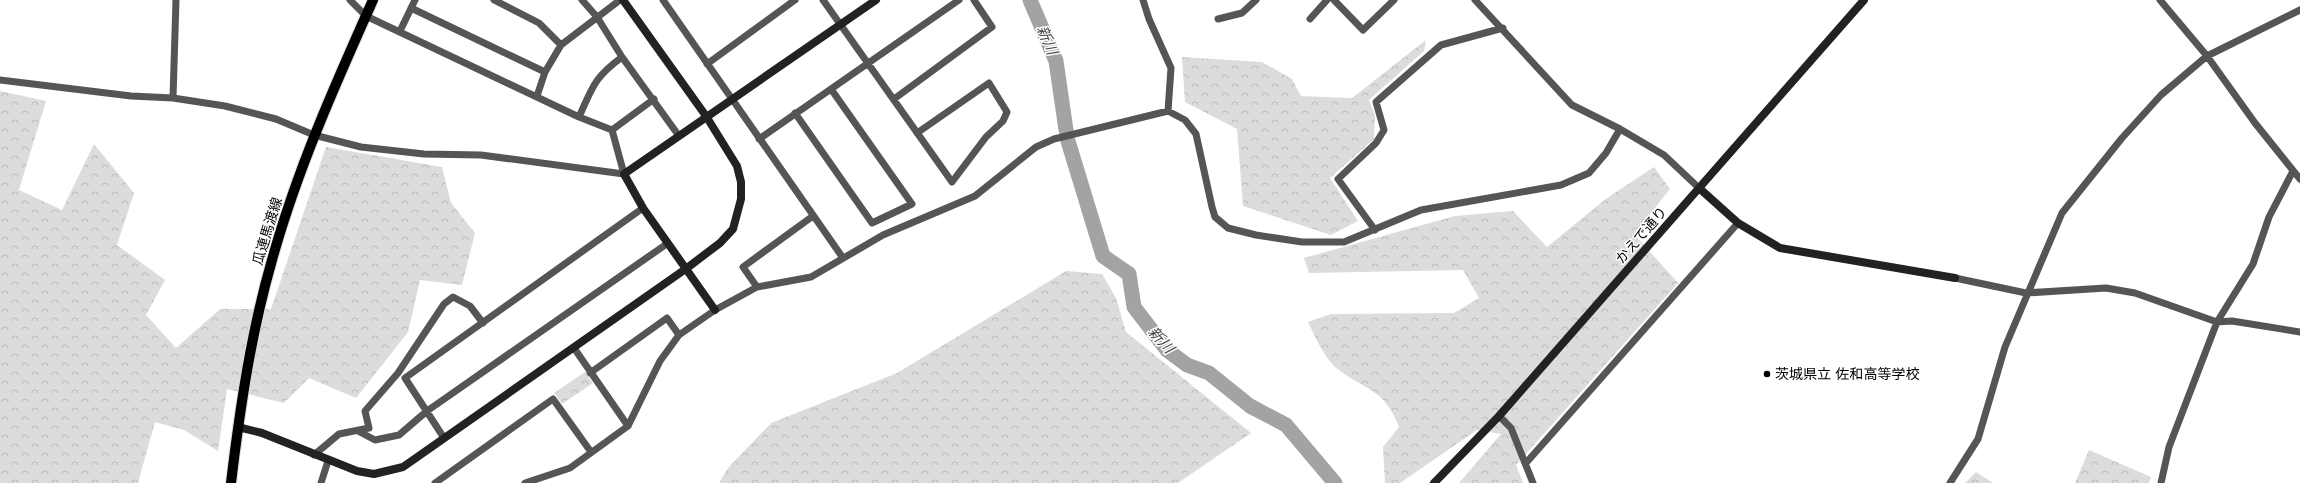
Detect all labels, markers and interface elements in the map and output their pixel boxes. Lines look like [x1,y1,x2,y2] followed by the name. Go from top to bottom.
[1033,23,1062,59] water label: 新川
[249,195,285,267] street label: 瓜連馬渡線
[1612,203,1670,267] street label: かえで通り
[1144,323,1179,359] water label: 新川
[1775,366,1919,382] place label: 茨城県立 佐和高等学校
[1762,369,1772,379] marker: 茨城県立 佐和高等学校

